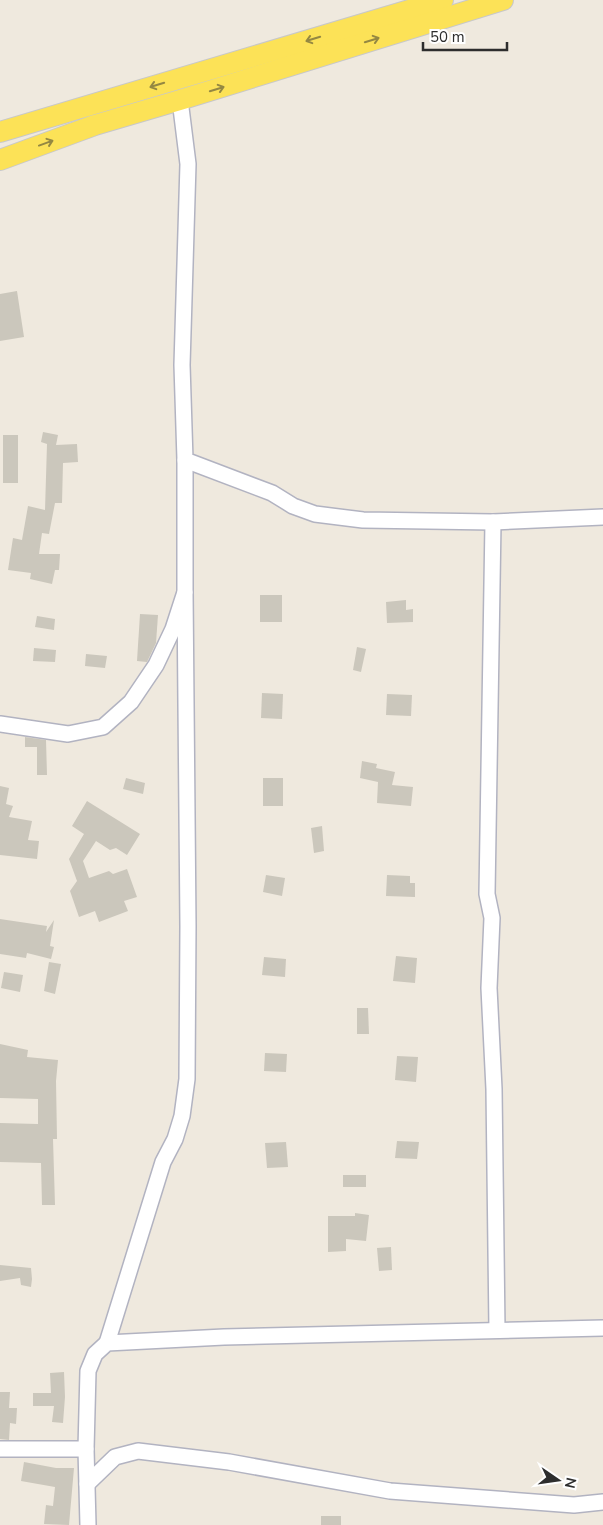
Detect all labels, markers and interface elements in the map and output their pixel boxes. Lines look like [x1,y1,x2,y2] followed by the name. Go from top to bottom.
[423,20,507,52] scale bar
[430,27,465,47] text: 50 m
[305,34,321,44] one-way arrow
[364,35,380,45] one-way arrow
[149,81,165,91] one-way arrow
[209,83,225,93] one-way arrow
[37,138,53,147] one-way arrow
[533,1455,583,1505] north arrow
[560,1476,581,1490] text: N

